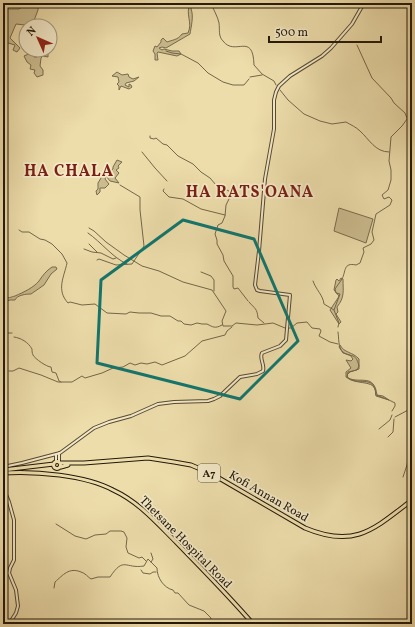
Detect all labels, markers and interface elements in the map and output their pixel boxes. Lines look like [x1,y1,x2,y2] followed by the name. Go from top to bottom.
[18,18,58,58] north arrow
[269,18,381,44] scale bar
[24,24,40,40] text: N
[275,25,309,41] text: 500 m
[24,161,114,183] district label: HA CHALA
[186,182,314,204] district label: HA RATS'OANA
[198,464,220,482] road number: A7
[226,468,311,526] street label: Kofi Annan Road
[136,493,235,593] street label: Thetsane Hospital Road

